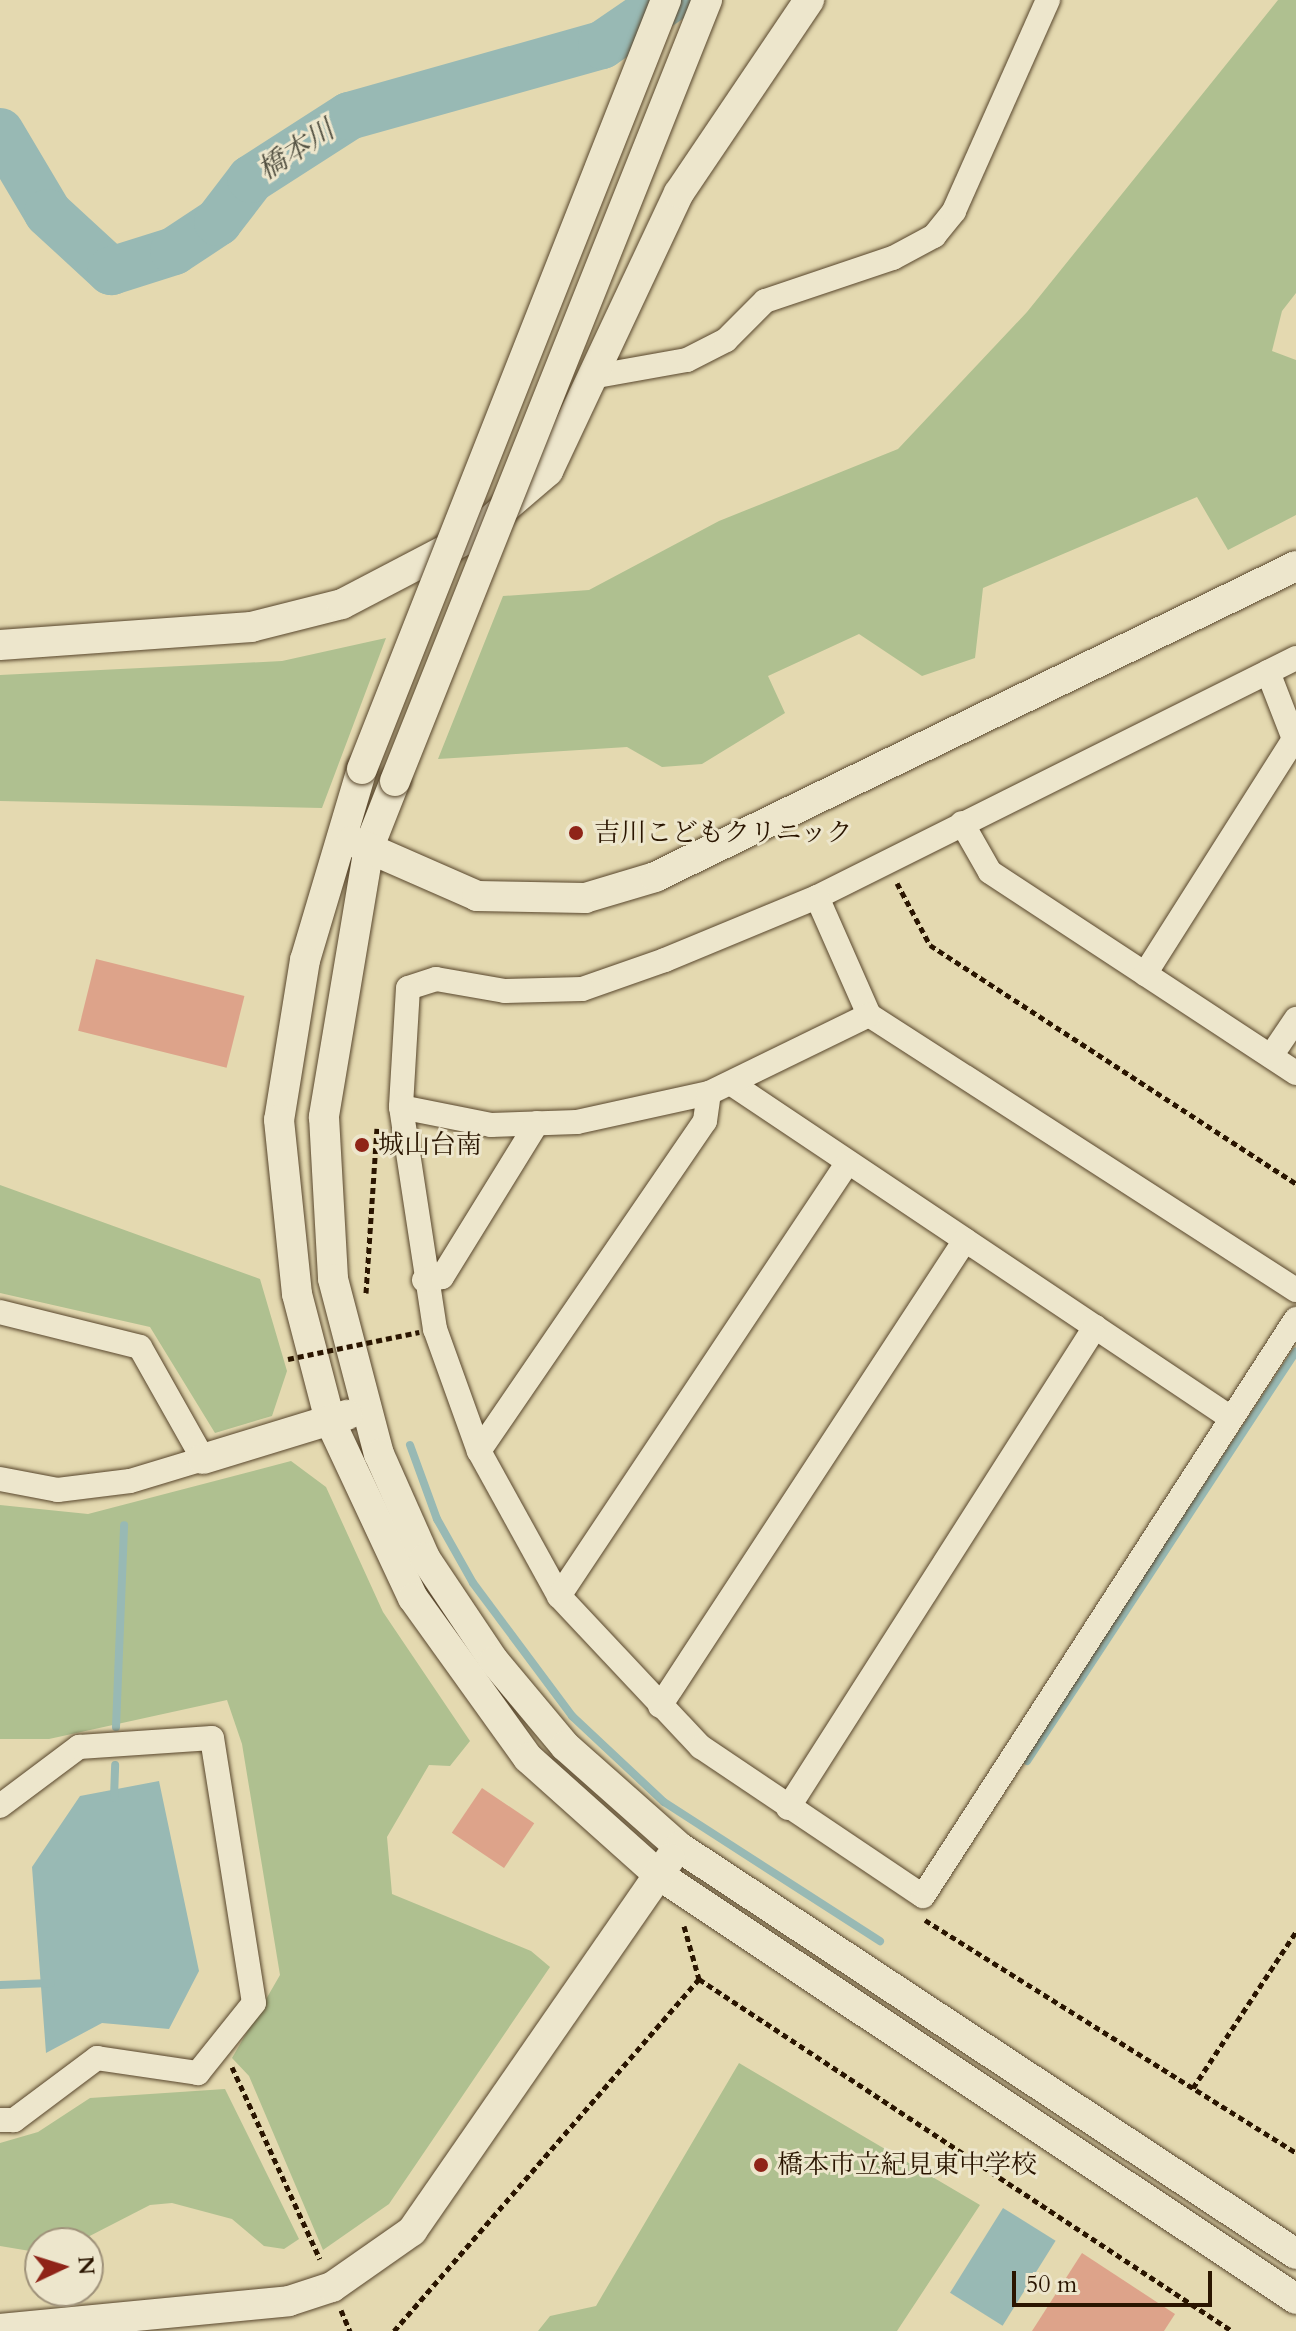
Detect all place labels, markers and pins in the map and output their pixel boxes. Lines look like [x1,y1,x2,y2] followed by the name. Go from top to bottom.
[594,817,854,849] place label: 吉川こどもクリニック
[565,822,587,844] marker: 吉川こどもクリニック
[378,1129,482,1161] place label: 城山台南
[353,1136,371,1154] marker: 城山台南
[777,2149,1037,2181] place label: 橋本市立紀見東中学校
[752,2156,770,2174] marker: 橋本市立紀見東中学校

